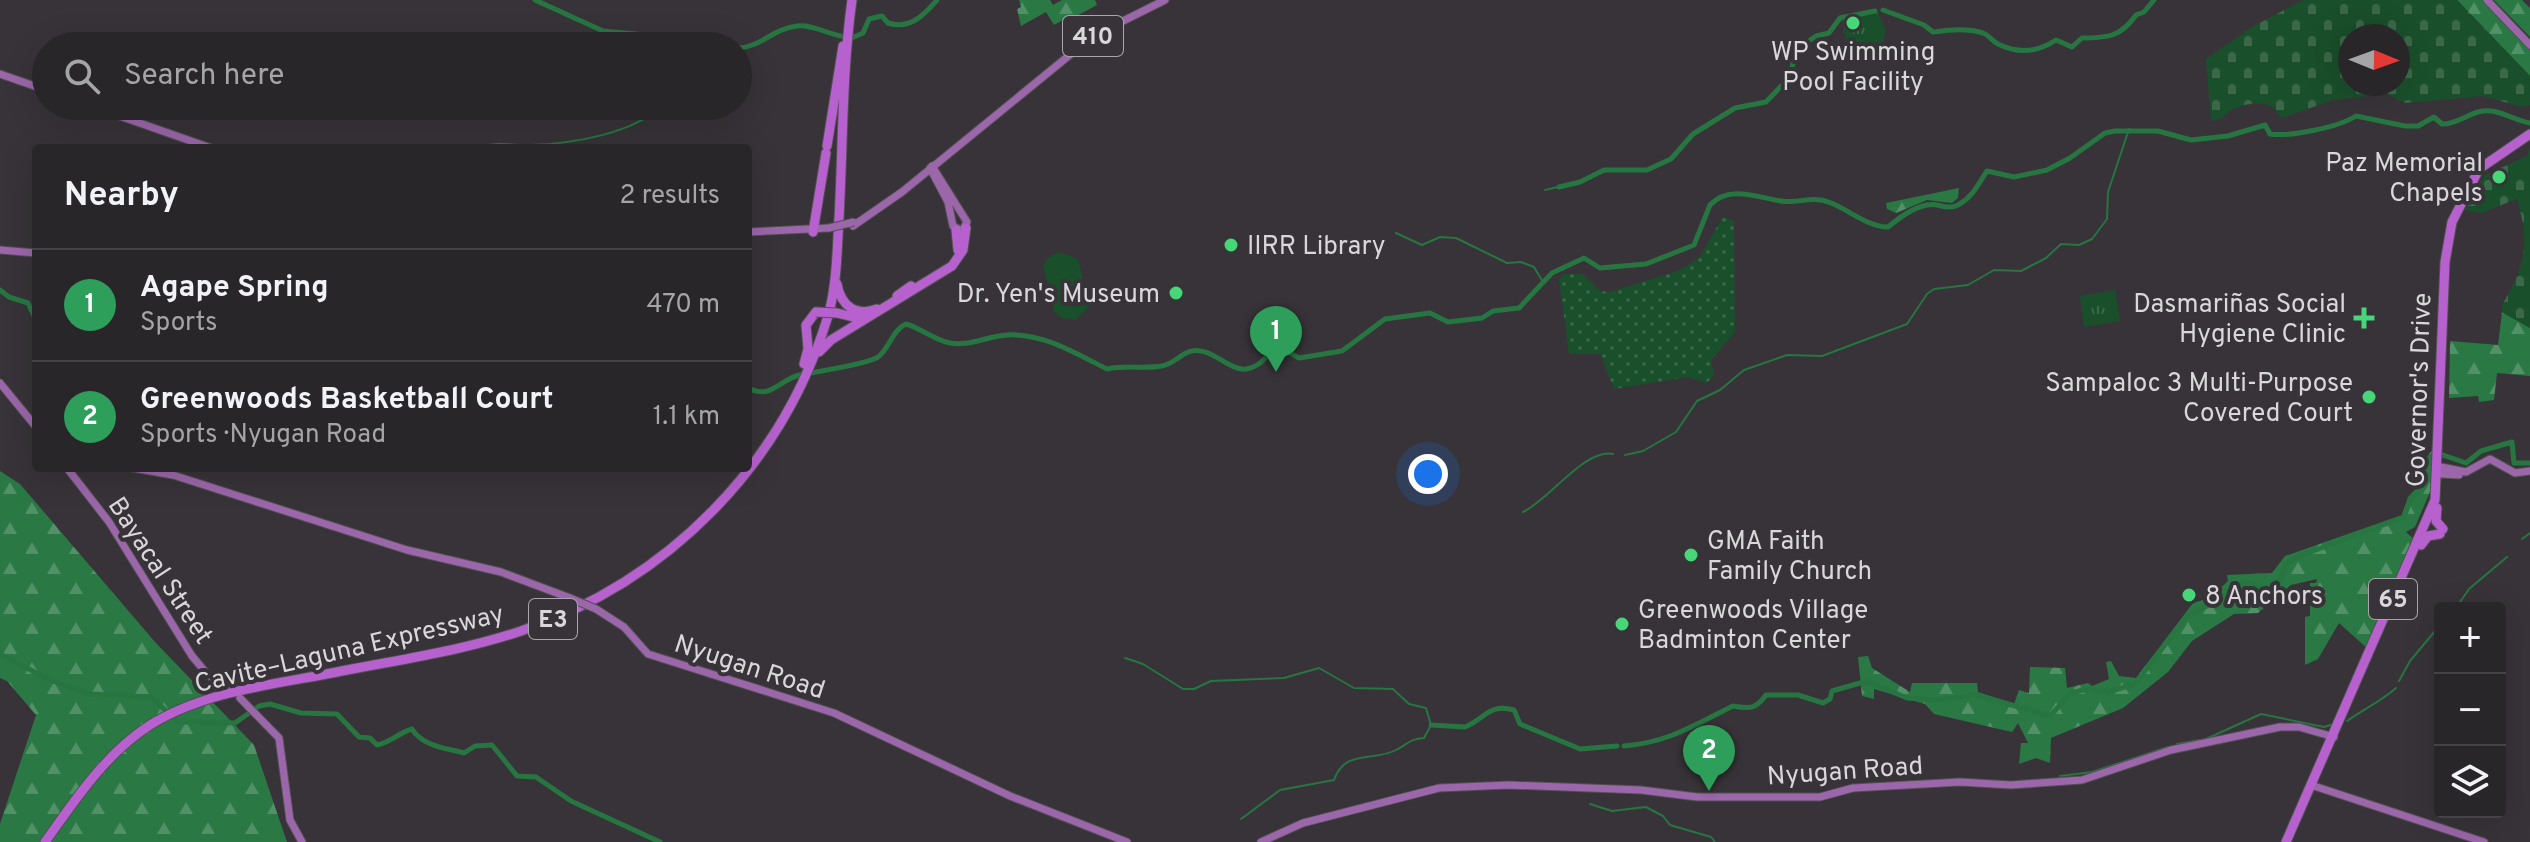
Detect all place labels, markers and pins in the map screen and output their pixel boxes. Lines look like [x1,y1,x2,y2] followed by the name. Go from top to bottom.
[1844,14,1862,32] marker: WP Swimming Pool Facility
[1771,37,1935,100] place label: WP Swimming Pool Facility
[2325,148,2483,211] place label: Paz Memorial Chapels
[2490,168,2508,186] marker: Paz Memorial Chapels
[1247,231,1386,264] place label: IIRR Library
[1222,236,1240,254] marker: IIRR Library
[957,279,1160,312] place label: Dr. Yen's Museum
[1167,284,1185,302] marker: Dr. Yen's Museum
[2133,289,2346,352] place label: Dasmariñas Social Hygiene Clinic
[1250,306,1302,372] pin: 1
[2353,307,2375,329] marker: Dasmariñas Social Hygiene Clinic
[2045,368,2353,431] place label: Sampaloc 3 Multi-Purpose Covered Court
[2360,388,2378,406] marker: Sampaloc 3 Multi-Purpose Covered Court
[1707,526,1872,589] place label: GMA Faith Family Church
[1682,546,1700,564] marker: GMA Faith Family Church
[2205,581,2323,614] place label: 8 Anchors
[2180,586,2198,604] marker: 8 Anchors
[1638,595,1868,658] place label: Greenwoods Village Badminton Center
[1613,615,1631,633] marker: Greenwoods Village Badminton Center
[1683,725,1735,791] pin: 2

